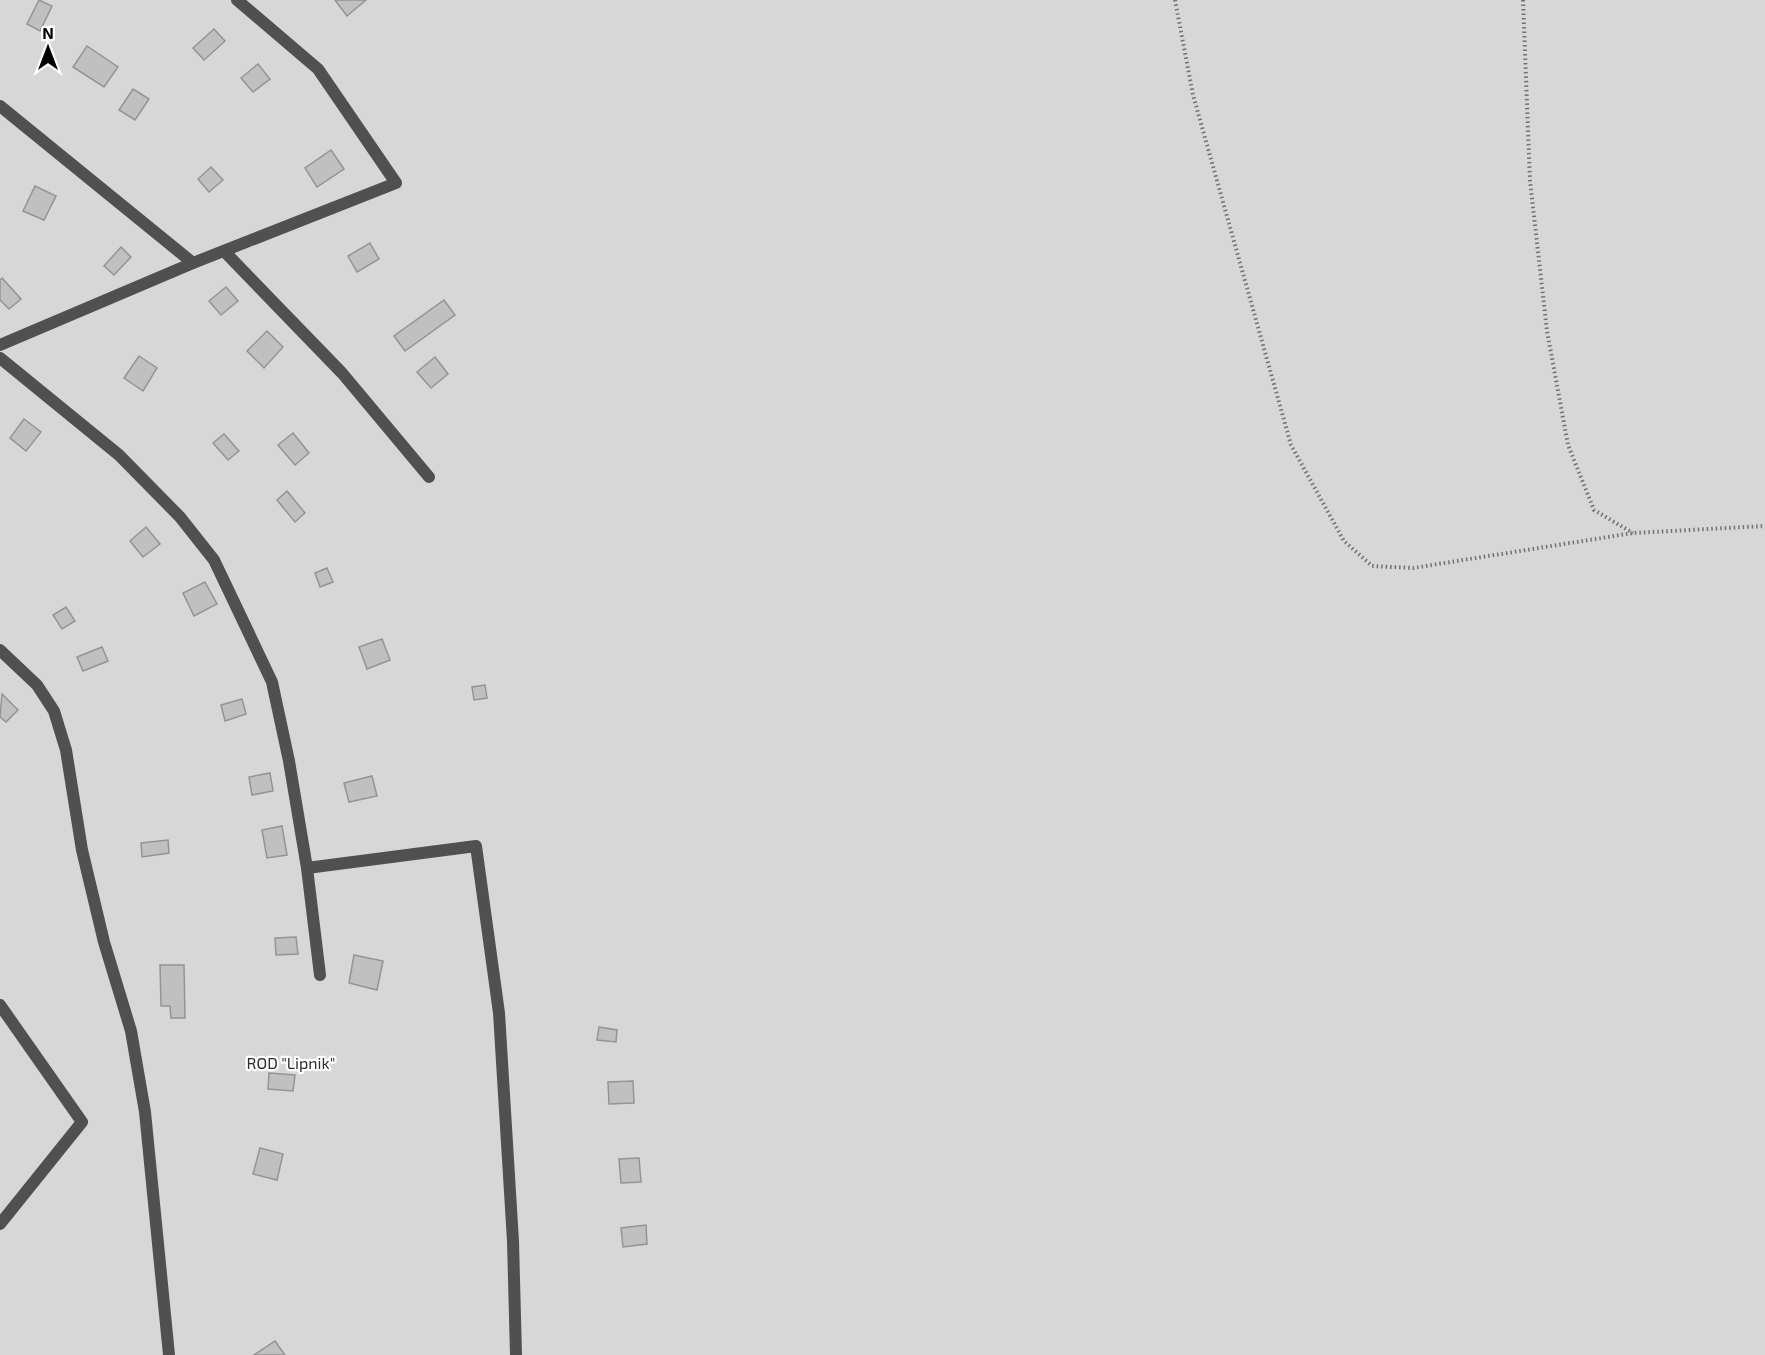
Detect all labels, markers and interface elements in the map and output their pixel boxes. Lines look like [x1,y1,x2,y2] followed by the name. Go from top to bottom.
[18,18,78,78] north arrow
[42,23,54,42] text: N
[247,1053,335,1072] park label: ROD "Lipnik"

